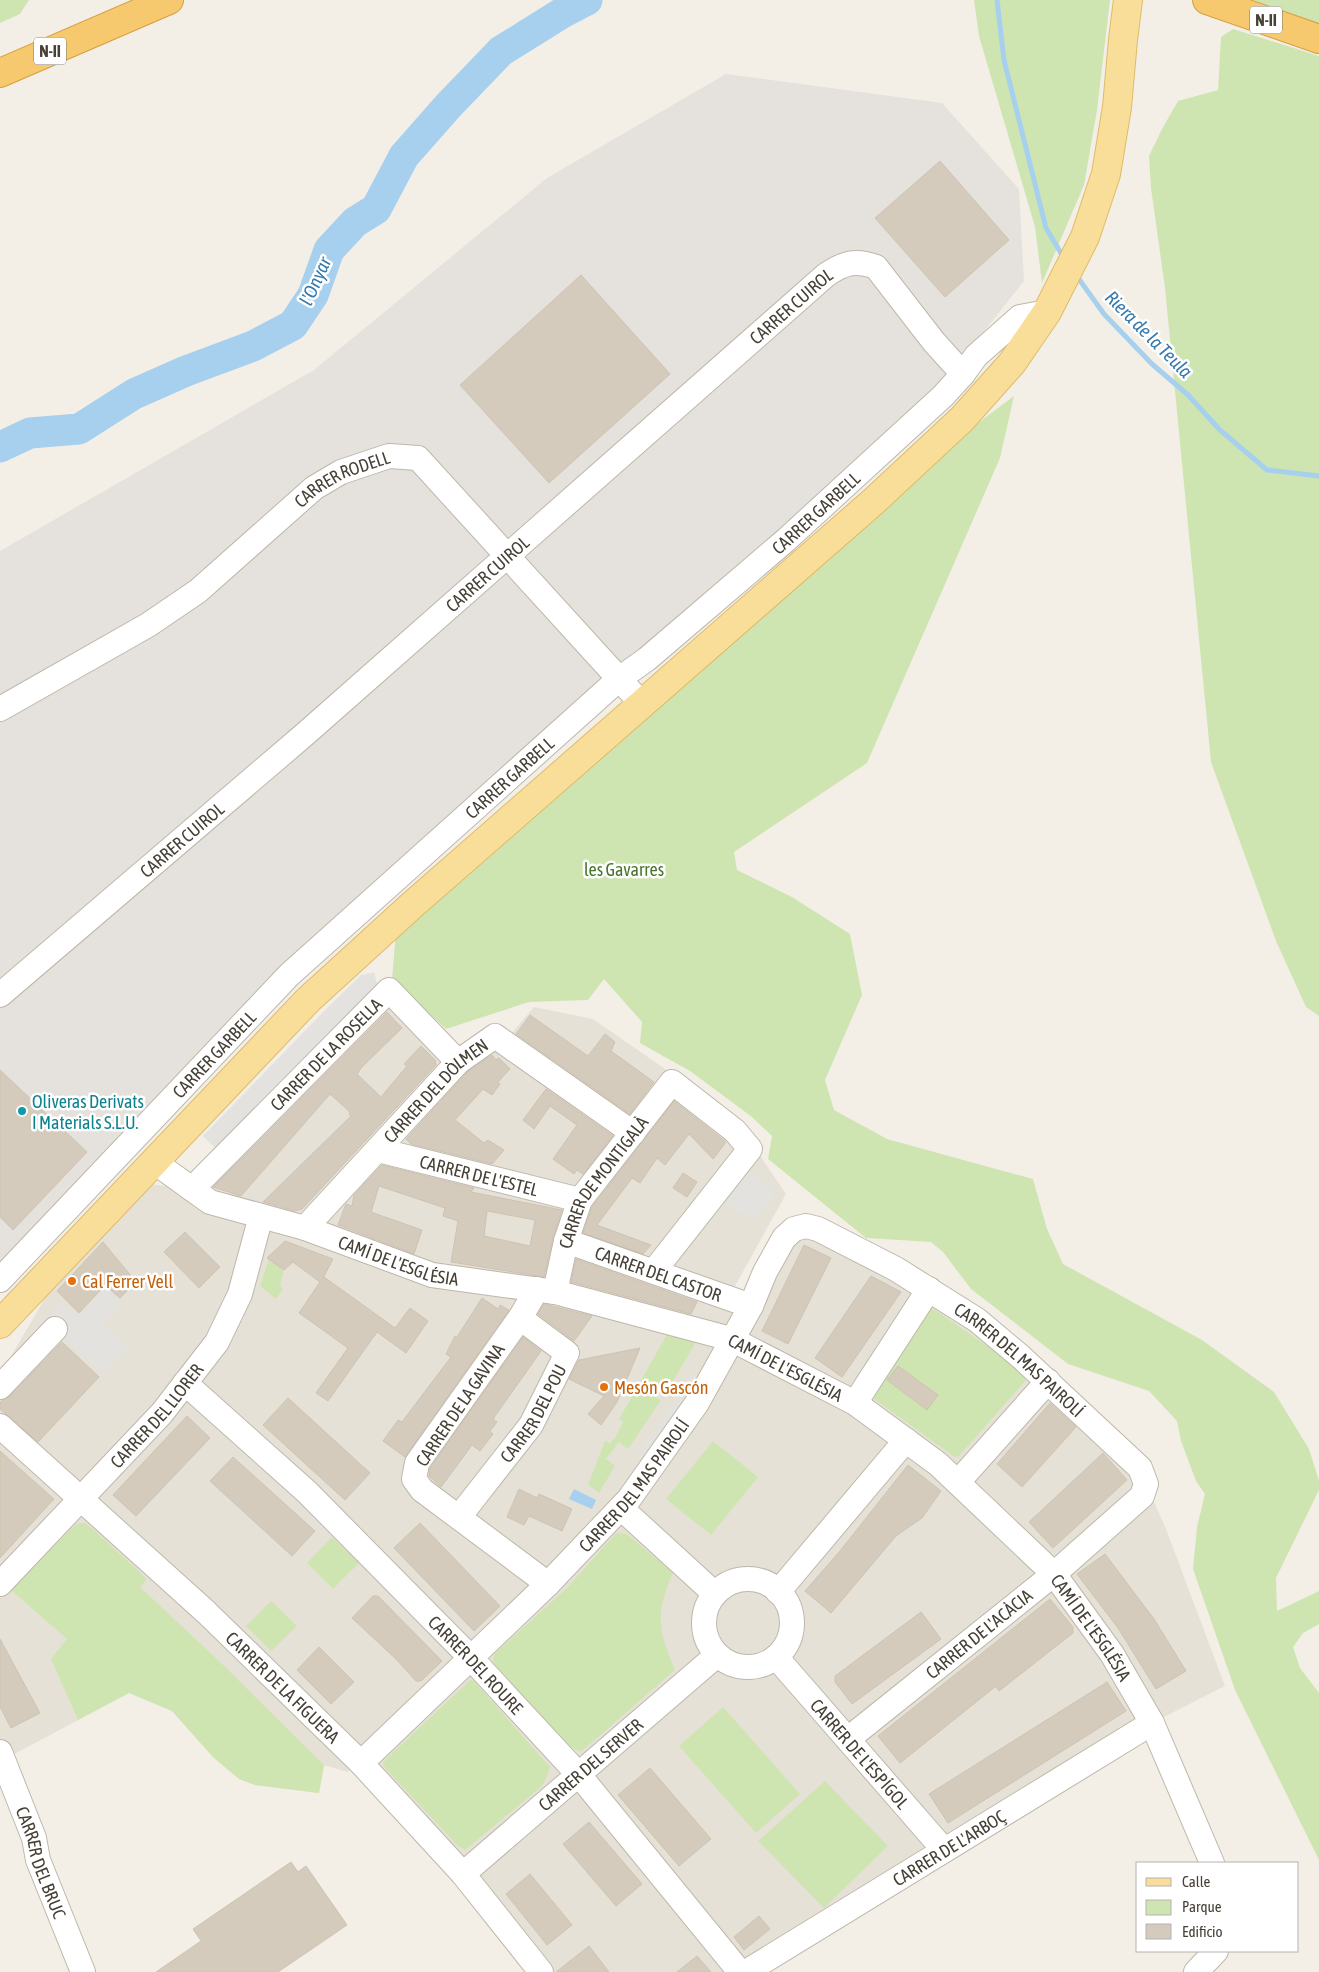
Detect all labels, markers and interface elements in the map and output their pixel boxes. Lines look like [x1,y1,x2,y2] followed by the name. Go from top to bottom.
[1250,6,1282,34] road number: N-II
[34,37,66,64] road number: N-II
[295,252,336,309] water label: l'Onyar
[745,263,836,348] street label: CARRER CUIROL
[1101,286,1197,382] water label: Riera de la Teula
[290,446,392,511] street label: CARRER RODELL
[767,467,864,558] street label: CARRER GARBELL
[441,532,533,616] street label: CARRER CUIROL
[461,732,558,823] street label: CARRER GARBELL
[135,798,228,881] street label: CARRER CUIROL
[584,859,664,880] park label: les Gavarres
[265,993,386,1115] street label: CARRER DE LA ROSELLA
[168,1006,260,1102] street label: CARRER GARBELL
[379,1034,492,1147] street label: CARRER DEL DÒLMEN
[32,1091,144,1133] place label: Oliveras Derivats I Materials S.L.U.
[16,1105,28,1117] marker: Oliveras Derivats I Materials S.L.U.
[554,1112,652,1250] street label: CARRER DE MONTIGALÀ
[418,1150,540,1200] street label: CARRER DE L'ESTEL
[336,1231,460,1289] street label: CAMÍ DE L'ESGLÉSIA
[592,1242,725,1305] street label: CARRER DEL CASTOR
[82,1271,174,1292] place label: Cal Ferrer Vell
[66,1275,78,1287] marker: Cal Ferrer Vell
[951,1298,1089,1421] street label: CARRER DEL MAS PAIROLÍ
[725,1329,847,1405] street label: CAMÍ DE L'ESGLÉSIA
[411,1340,509,1470] street label: CARRER DE LA GAVINA
[105,1359,207,1472] street label: CARRER DEL LLORER
[495,1361,570,1466] street label: CARRER DEL POU
[614,1377,708,1398] place label: Mesón Gascón
[598,1381,610,1393] marker: Mesón Gascón
[574,1415,693,1556] street label: CARRER DEL MAS PAIROLÍ
[1047,1570,1136,1685] street label: CAMÍ DE L'ESGLÉSIA
[922,1585,1036,1683] street label: CARRER DE L'ACÀCIA
[424,1611,528,1718] street label: CARRER DEL ROURE
[222,1627,344,1747] street label: CARRER DE LA FIGUERA
[806,1694,914,1813] street label: CARRER DE L'ESPÍGOL
[534,1714,647,1815] street label: CARRER DEL SERVER
[12,1803,71,1921] street label: CARRER DEL BRUC
[889,1805,1009,1890] street label: CARRER DE L'ARBOÇ
[1136,1862,1299,1952] legend
[1182,1873,1211,1890] text: Calle
[1182,1898,1222,1915] text: Parque
[1182,1923,1223,1940] text: Edificio

